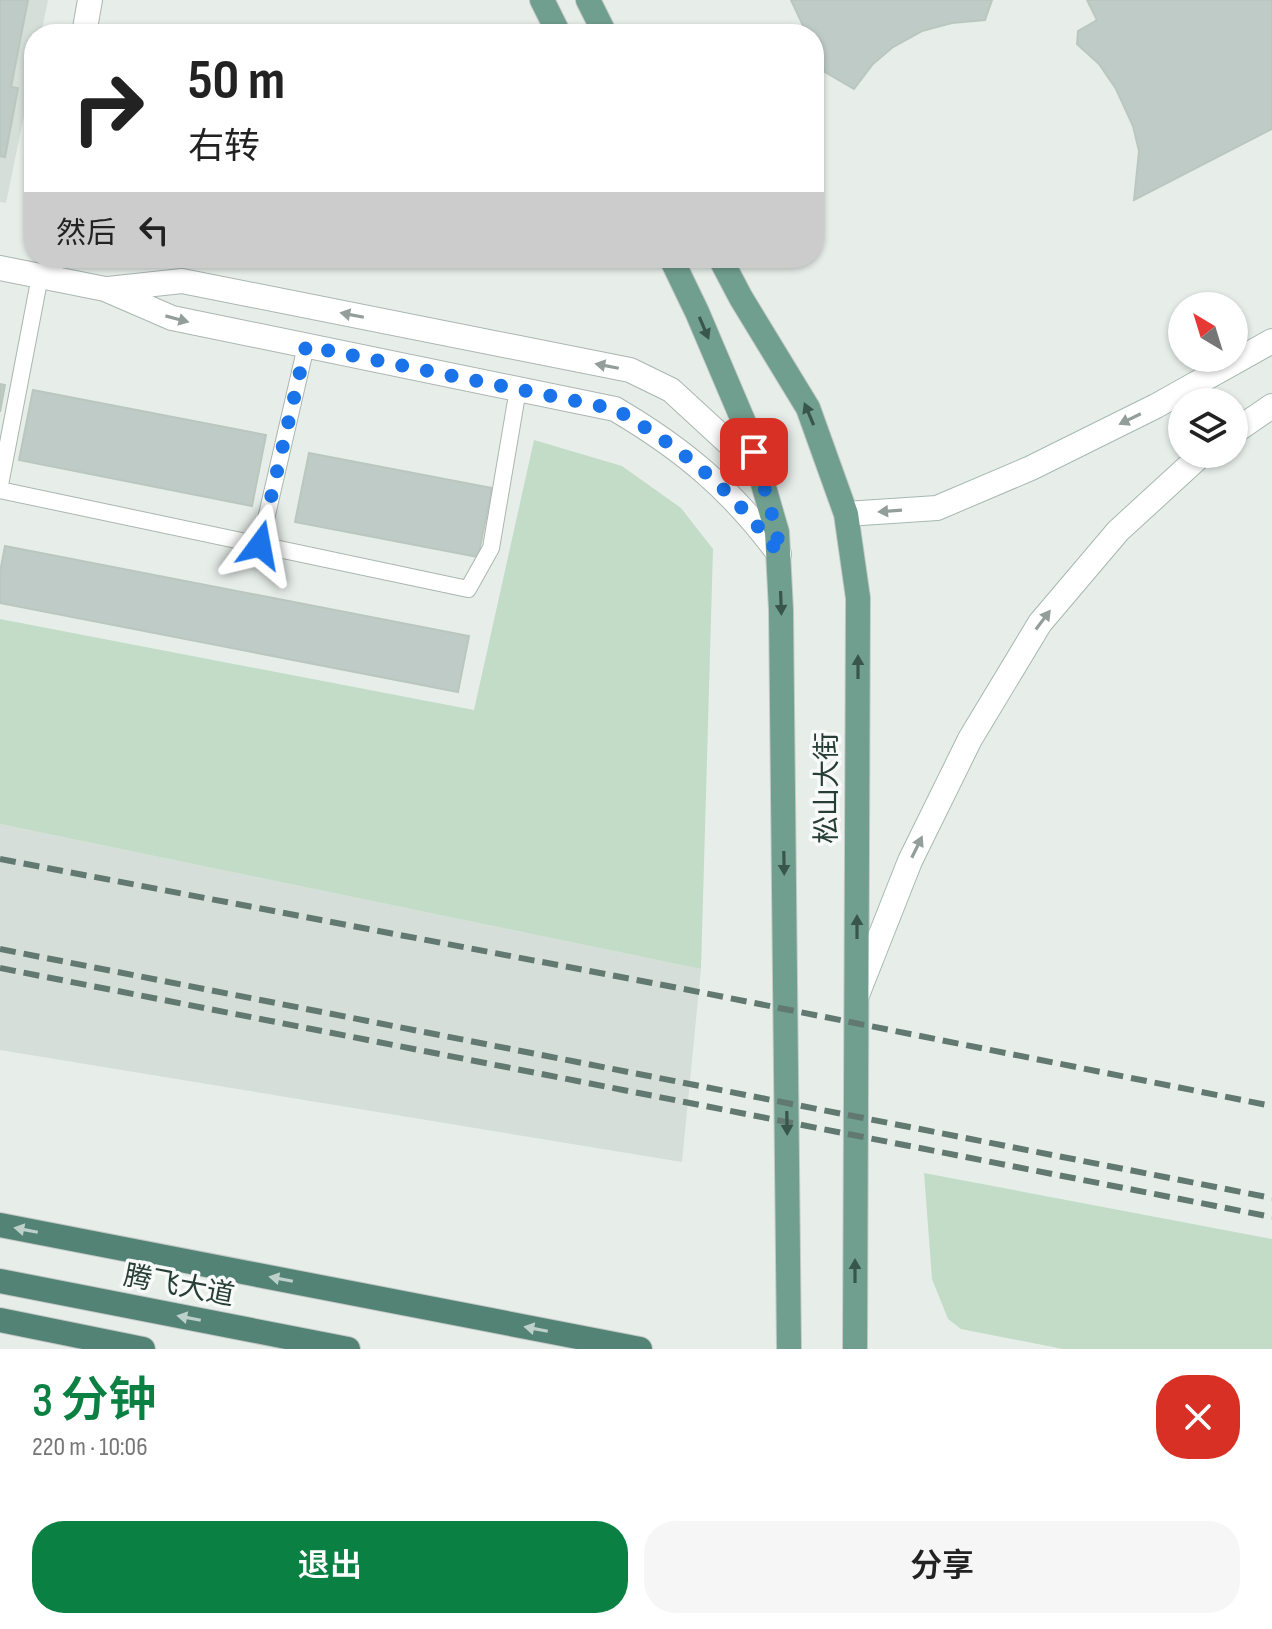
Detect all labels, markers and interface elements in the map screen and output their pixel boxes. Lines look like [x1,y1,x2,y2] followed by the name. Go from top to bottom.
[188,48,285,115] text: 50 m
[56,56,160,160] icon: right
[188,126,260,169] text: 右转
[132,208,176,252] icon: left
[56,216,116,252] text: 然后
[1168,292,1248,372] north arrow
[1168,292,1248,468] map controls
[339,308,364,321] one-way arrow
[165,313,190,325] one-way arrow
[698,316,711,340] one-way arrow
[594,359,619,371] one-way arrow
[1168,388,1248,468] button: layers
[803,403,816,426] one-way arrow
[1119,412,1142,426] one-way arrow
[720,418,788,486] pin
[732,430,776,474] icon: arrive
[218,503,302,587] position arrow
[877,505,902,518] one-way arrow
[774,591,787,616] one-way arrow
[1035,610,1051,630] one-way arrow
[852,654,864,679] one-way arrow
[811,732,844,844] street label: 松山大街
[910,836,924,859] one-way arrow
[778,851,790,876] one-way arrow
[850,914,863,939] one-way arrow
[780,1111,793,1136] one-way arrow
[13,1223,38,1236] one-way arrow
[849,1258,861,1283] one-way arrow
[121,1259,237,1313] street label: 腾飞大道
[268,1273,293,1285] one-way arrow
[176,1311,201,1323] one-way arrow
[523,1322,548,1335] one-way arrow
[32,1373,156,1430] text: 3 分钟
[1156,1375,1240,1459] button: close
[32,1432,148,1463] text: 220 m · 10:06
[32,1521,628,1613] button: 退出
[644,1521,1240,1613] button: 分享

